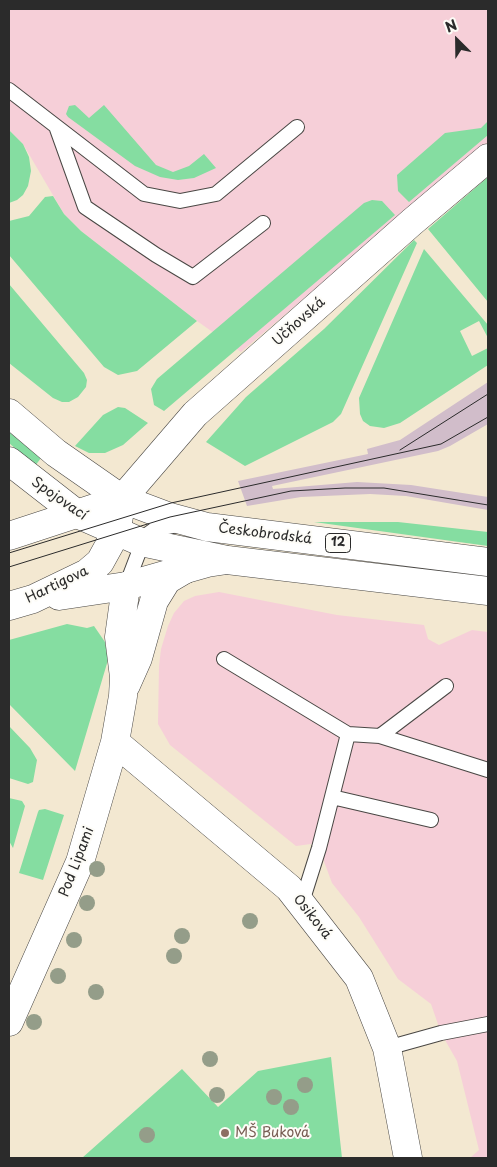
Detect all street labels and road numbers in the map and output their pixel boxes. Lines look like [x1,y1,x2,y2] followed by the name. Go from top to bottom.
[269,294,329,350] street label: Učňovská
[28,474,90,524] street label: Spojovací
[217,520,313,548] street label: Českobrodská
[326,534,350,552] road number: 12
[23,563,91,607] street label: Hartigova
[56,825,98,899] street label: Pod Lipami
[289,891,335,943] street label: Osiková

